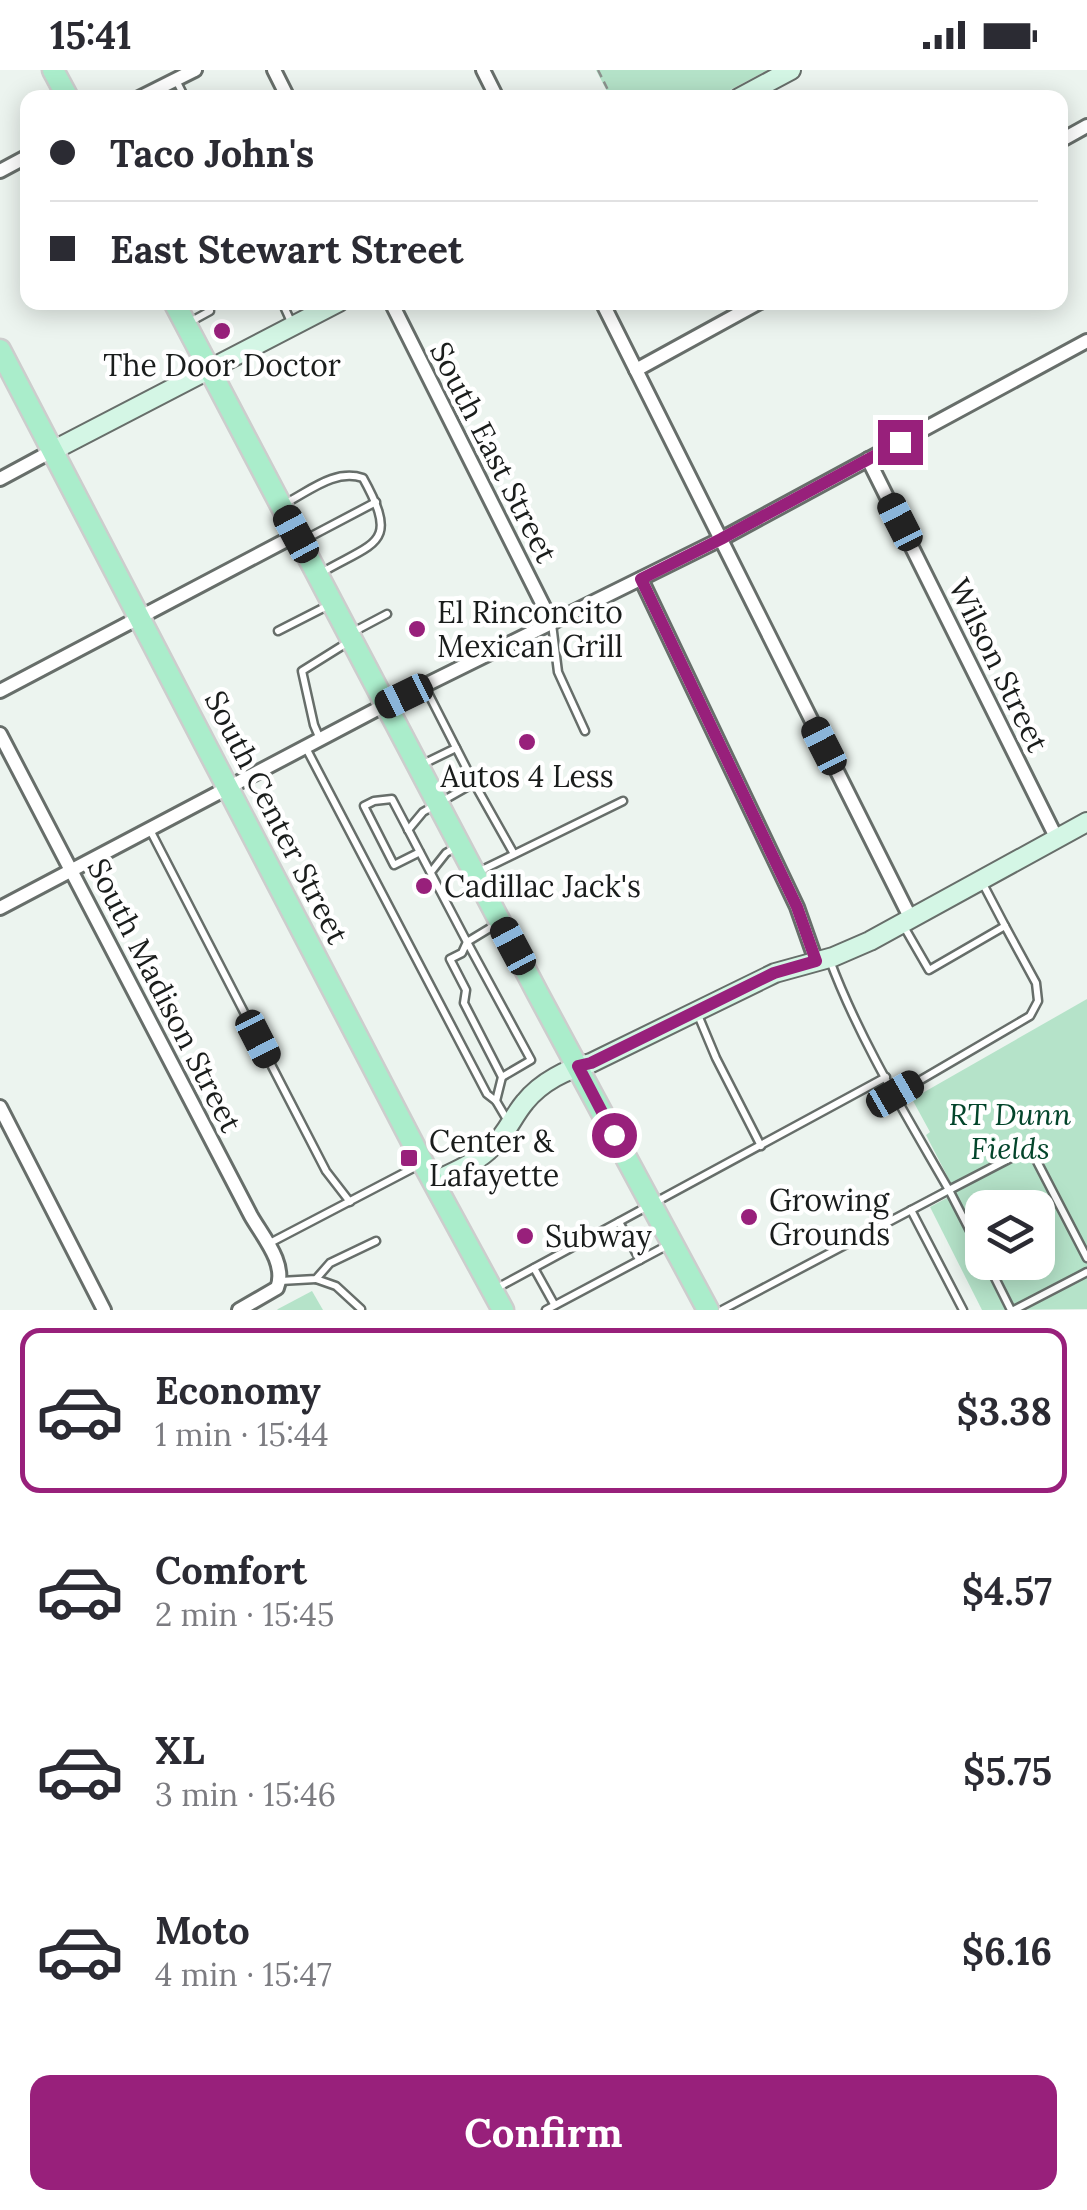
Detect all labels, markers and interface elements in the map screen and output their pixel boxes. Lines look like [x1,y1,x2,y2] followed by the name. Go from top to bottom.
[50,11,132,59] text: 15:41
[110,129,314,177] text: Taco John's
[110,225,464,273] text: East Stewart Street
[211,320,233,342] marker: The Door Doctor
[422,335,566,569] street label: South East Street
[103,346,341,384] place label: The Door Doctor
[878,420,923,465] route end
[873,488,927,556] car
[269,500,323,568] car
[941,572,1058,758] street label: Wilson Street
[437,593,623,665] place label: El Rinconcito Mexican Grill
[406,618,428,640] marker: El Rinconcito Mexican Grill
[370,669,438,723] car
[197,684,357,950] street label: South Center Street
[797,712,851,780] car
[516,731,538,753] marker: Autos 4 Less
[439,757,614,795] place label: Autos 4 Less
[80,852,251,1138] street label: South Madison Street
[444,867,641,905] place label: Cadillac Jack's
[413,875,435,897] marker: Cadillac Jack's
[486,912,540,980] car
[231,1005,285,1073] car
[862,1066,928,1122] car
[949,1095,1072,1167] park label: RT Dunn Fields
[592,1113,637,1158] route start
[429,1122,559,1195] place label: Center & Lafayette
[398,1147,420,1169] marker: Center & Lafayette
[769,1181,891,1253] place label: Growing Grounds
[965,1190,1055,1280] map controls
[965,1190,1055,1280] button: layers
[738,1206,760,1228] marker: Growing Grounds
[545,1217,652,1256] place label: Subway
[514,1225,536,1247] marker: Subway
[35,1366,125,1456] icon: car
[155,1366,321,1414] text: Economy
[957,1387,1052,1435] text: $3.38
[155,1414,329,1455] text: 1 min · 15:44
[35,1546,125,1636] icon: car
[155,1546,307,1594] text: Comfort
[962,1567,1052,1615] text: $4.57
[155,1594,334,1635] text: 2 min · 15:45
[35,1726,125,1816] icon: car
[155,1726,205,1774] text: XL
[963,1747,1052,1795] text: $5.75
[155,1774,336,1815] text: 3 min · 15:46
[35,1906,125,1996] icon: car
[155,1906,250,1954] text: Moto
[962,1927,1052,1975] text: $6.16
[155,1954,332,1995] text: 4 min · 15:47
[30,2075,1057,2190] button: Confirm

